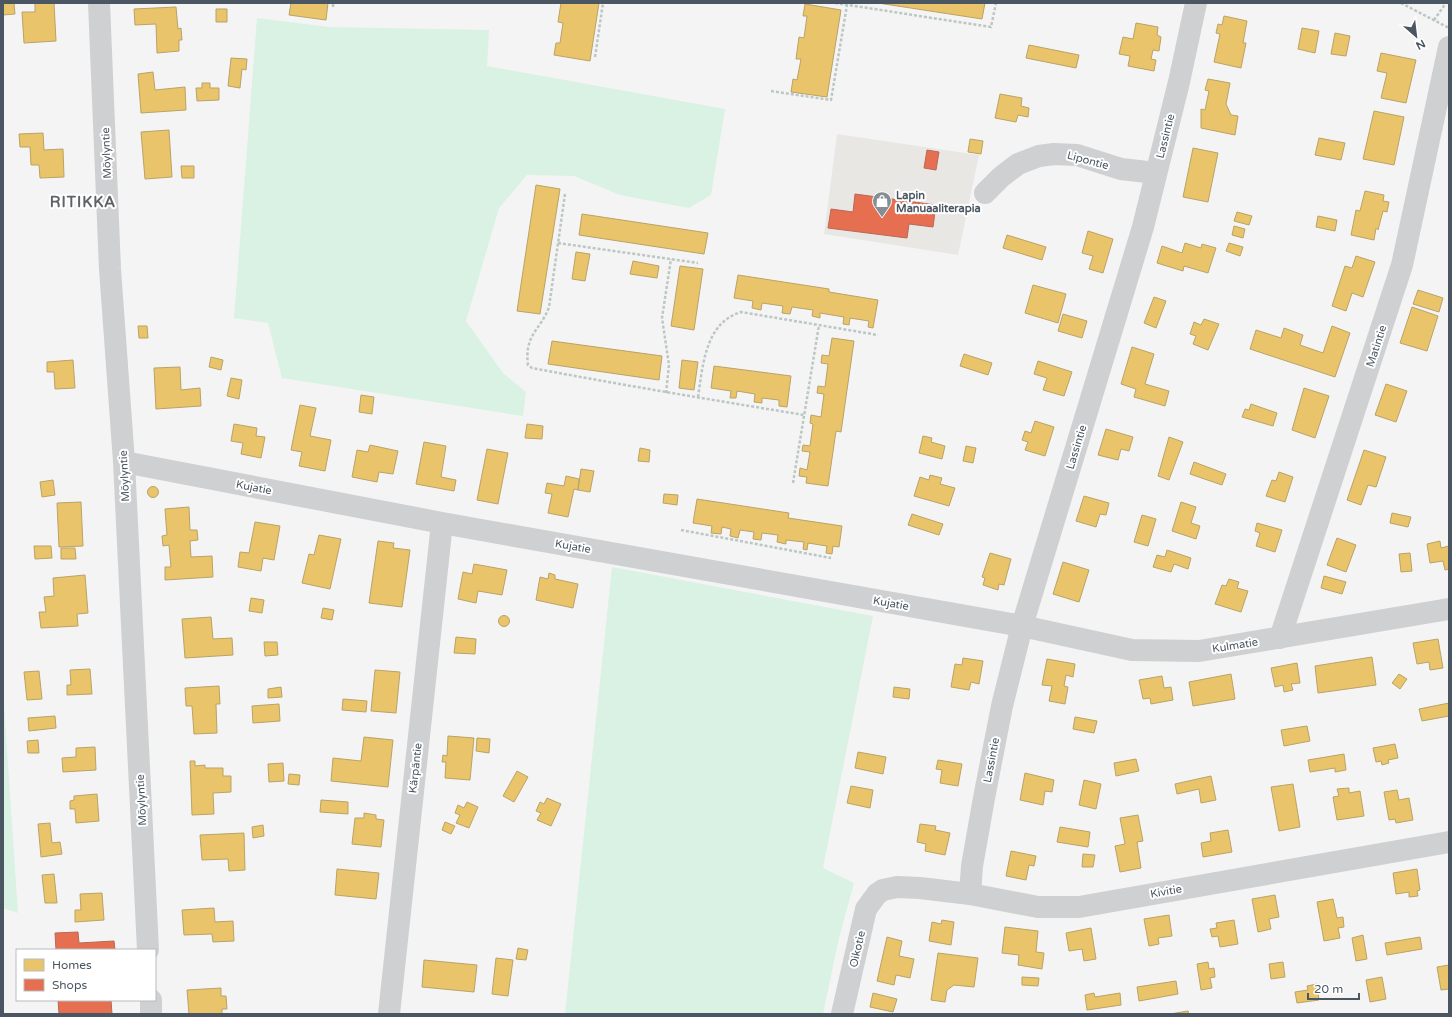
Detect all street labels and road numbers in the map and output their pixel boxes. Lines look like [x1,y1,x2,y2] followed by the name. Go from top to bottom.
[1154,112,1177,160] street label: Lassintie
[99,127,114,179] street label: Möylyntie
[1066,149,1110,172] street label: Lipontie
[1364,324,1389,369] street label: Matintie
[1064,423,1089,471] street label: Lassintie
[117,450,132,502] street label: Möylyntie
[235,478,273,497] street label: Kujatie
[554,537,592,556] street label: Kujatie
[872,594,910,613] street label: Kujatie
[1211,635,1259,656] street label: Kulmatie
[981,736,1002,784] street label: Lassintie
[406,742,425,794] street label: Kärpäntie
[134,774,149,826] street label: Möylyntie
[1149,882,1183,901] street label: Kivitie
[847,929,868,969] street label: Oikotie

